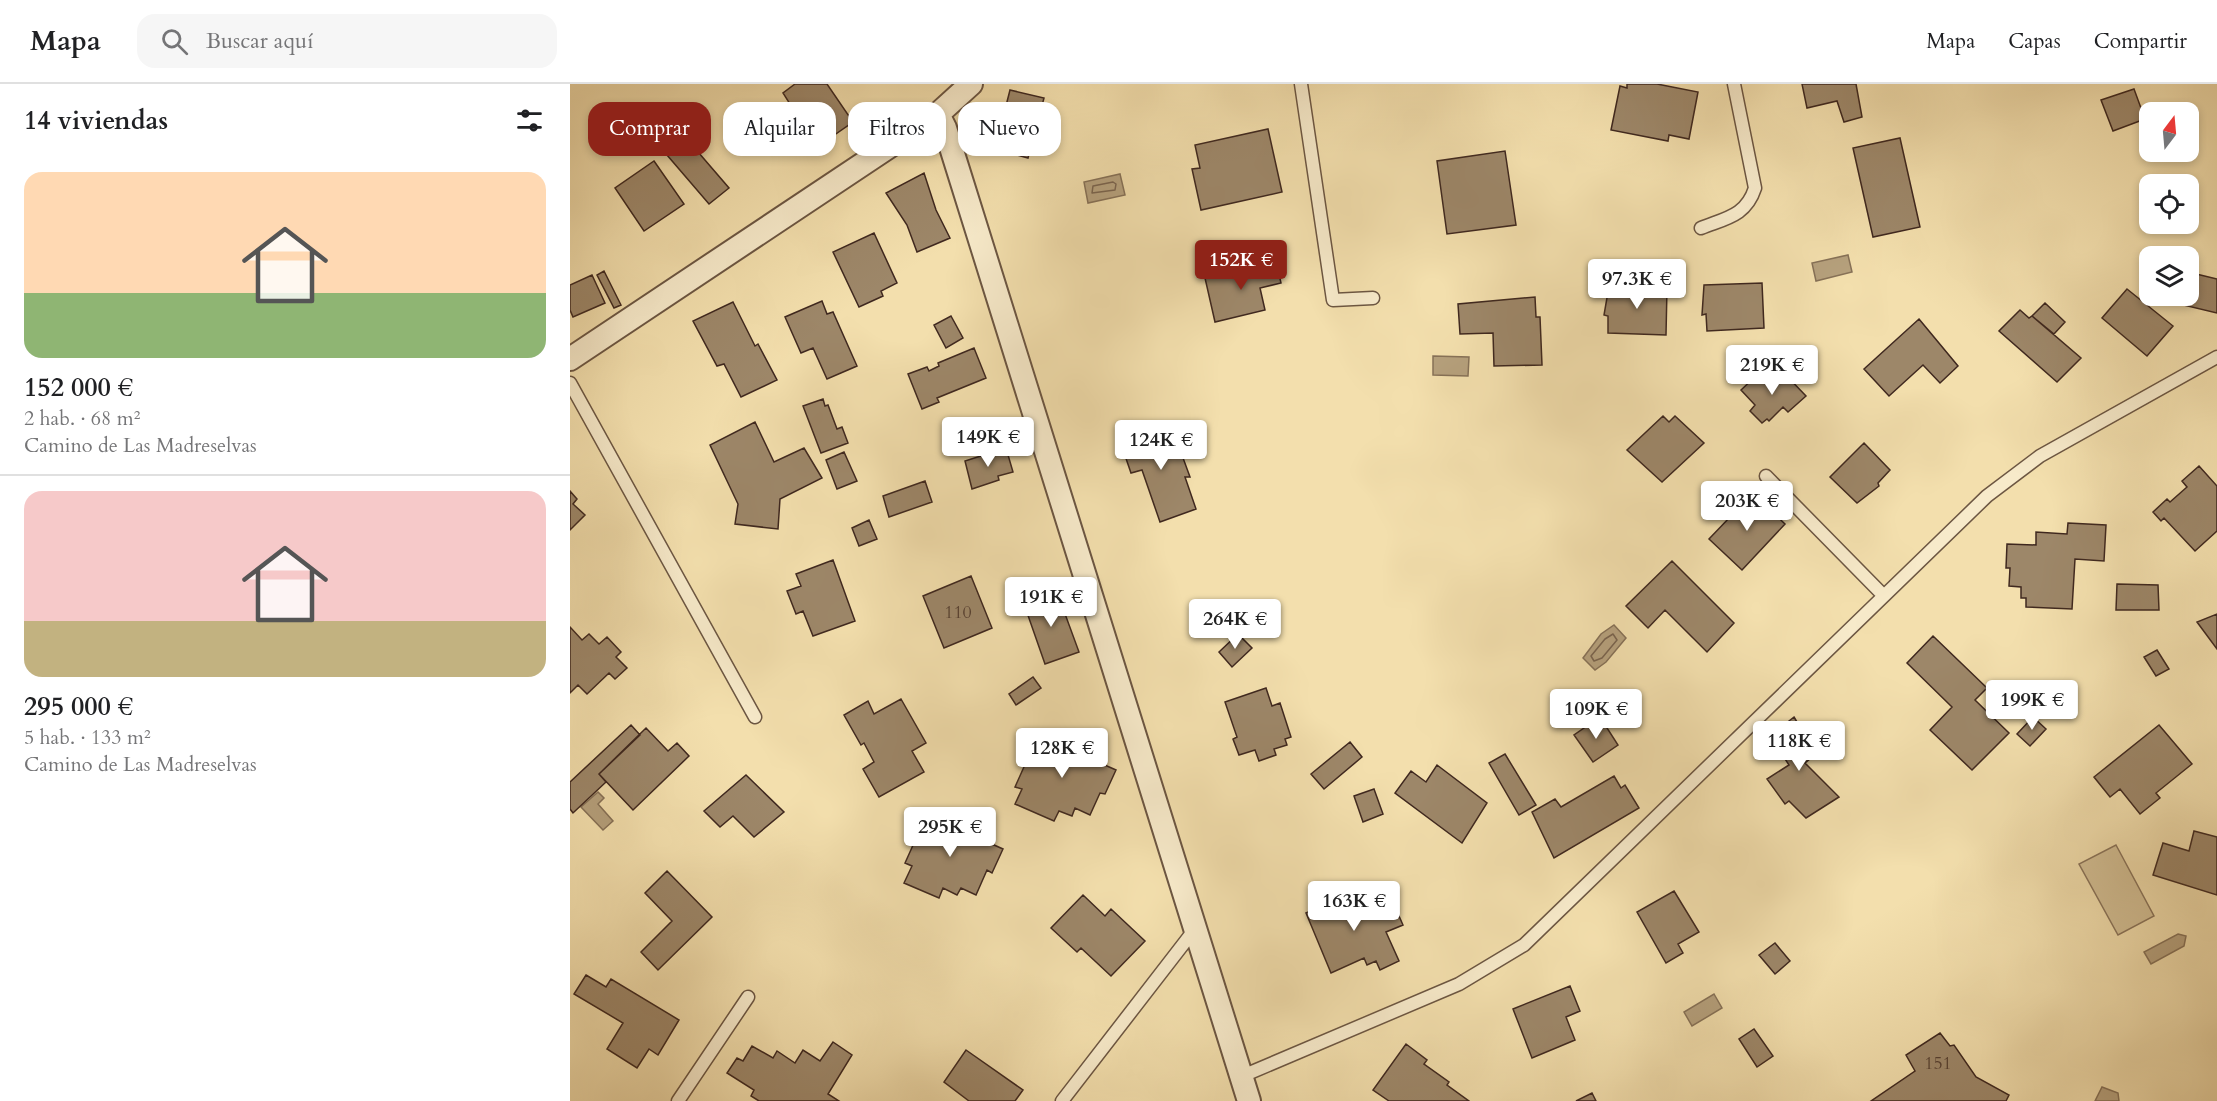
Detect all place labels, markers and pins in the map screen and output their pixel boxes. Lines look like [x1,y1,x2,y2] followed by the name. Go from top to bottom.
[1192,240,1290,291] pin: 152K €
[1582,259,1692,310] pin: 97.3K €
[1723,345,1821,396] pin: 219K €
[939,417,1037,468] pin: 149K €
[1112,420,1210,471] pin: 124K €
[1698,481,1796,532] pin: 203K €
[1002,577,1100,628] pin: 191K €
[1186,599,1284,650] pin: 264K €
[1983,680,2081,731] pin: 199K €
[1547,689,1645,740] pin: 109K €
[1750,721,1848,772] pin: 118K €
[1013,728,1111,779] pin: 128K €
[901,807,999,858] pin: 295K €
[1305,881,1403,932] pin: 163K €

